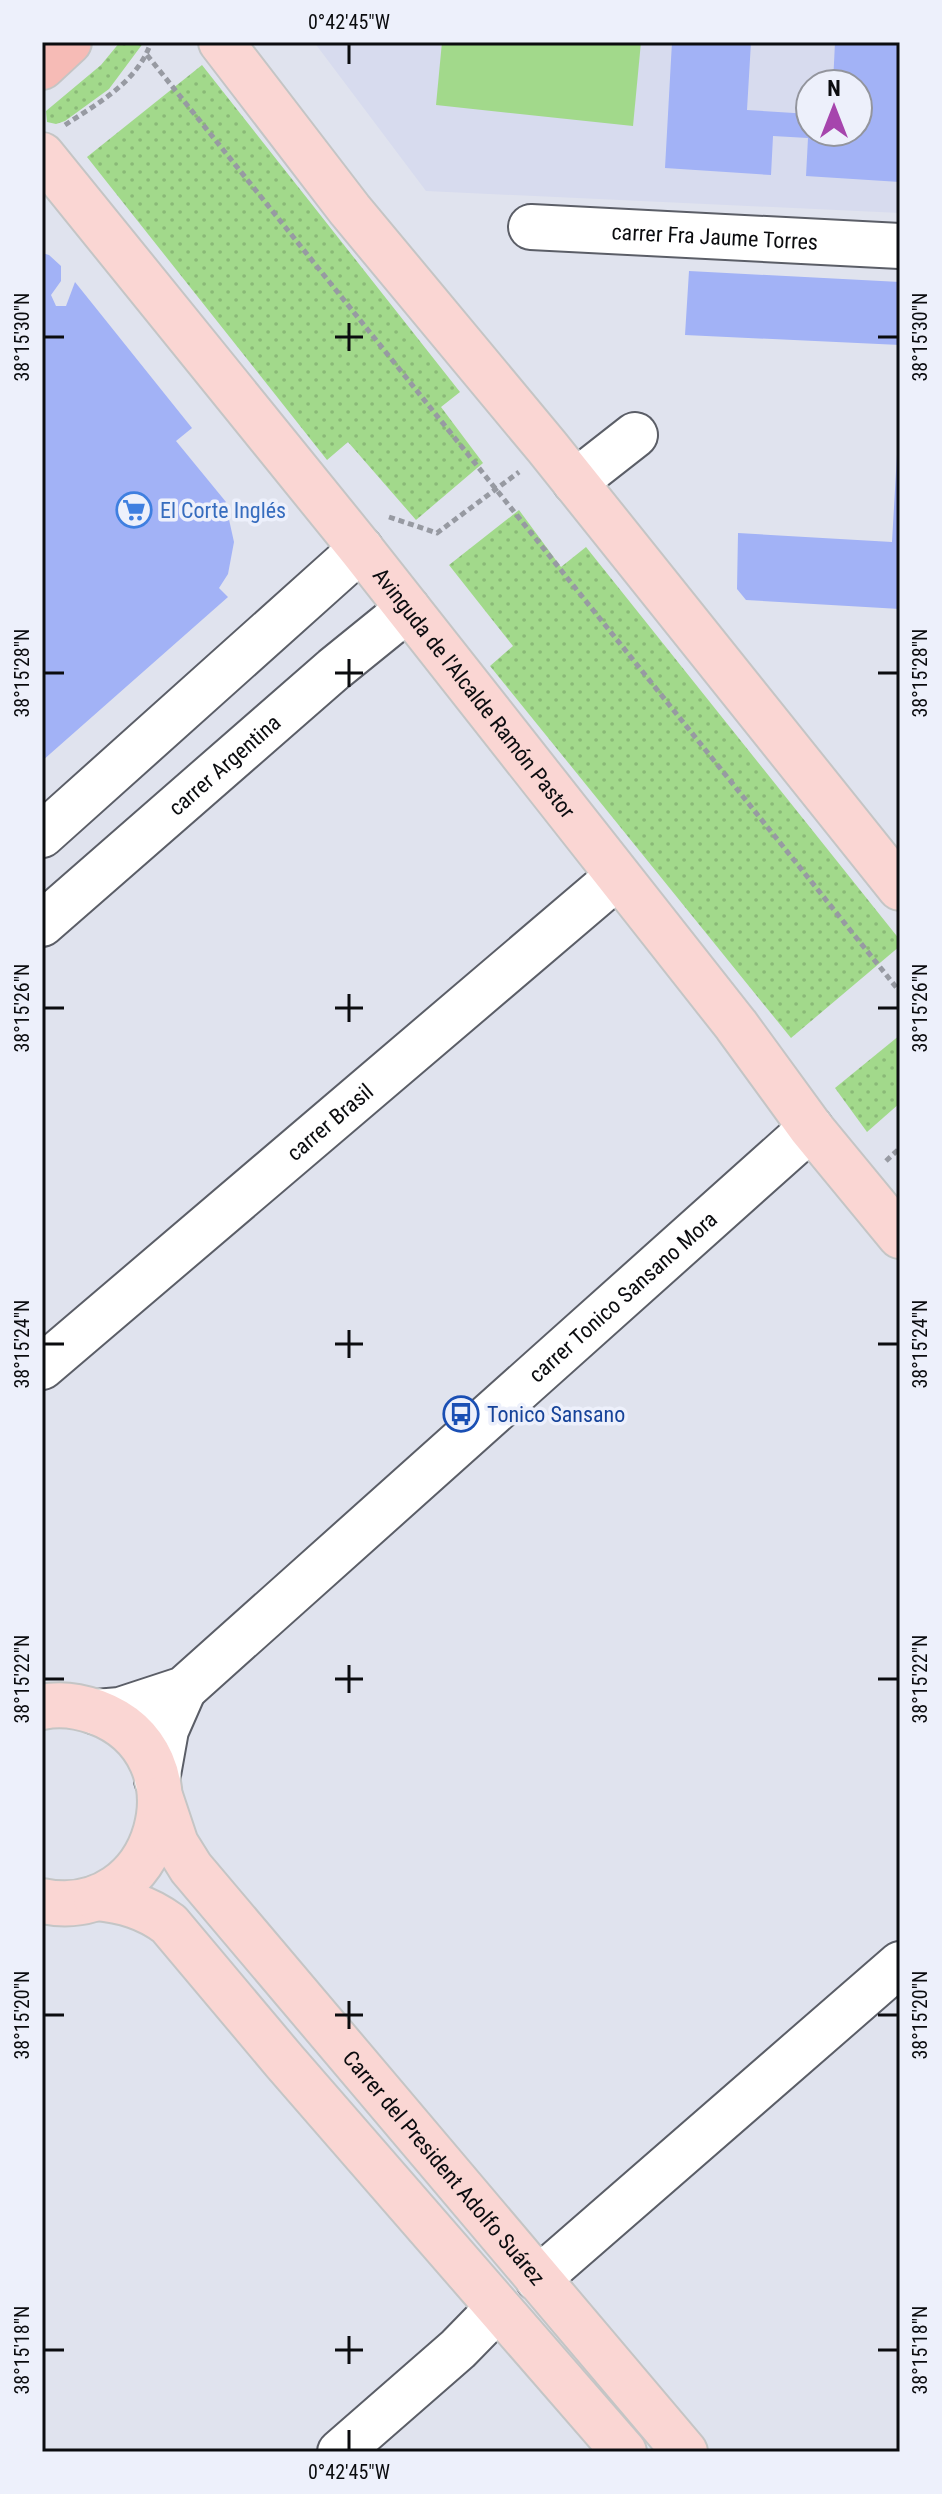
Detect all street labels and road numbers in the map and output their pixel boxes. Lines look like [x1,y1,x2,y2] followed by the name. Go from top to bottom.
[611,219,819,255] street label: carrer Fra Jaume Torres
[368,563,580,823] street label: Avinguda de l'Alcalde Ramón Pastor
[164,710,285,821] street label: carrer Argentina
[282,1079,378,1166] street label: carrer Brasil
[524,1206,722,1387] street label: carrer Tonico Sansano Mora
[338,2046,550,2290] street label: Carrer del President Adolfo Suárez

